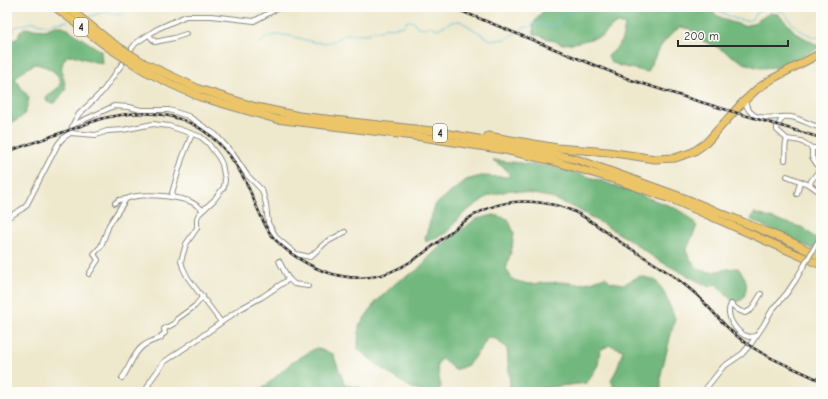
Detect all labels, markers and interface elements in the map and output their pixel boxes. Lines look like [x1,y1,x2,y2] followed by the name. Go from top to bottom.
[74,18,88,36] road number: 4
[678,22,788,48] scale bar
[684,29,719,43] text: 200 m
[433,124,447,142] road number: 4

